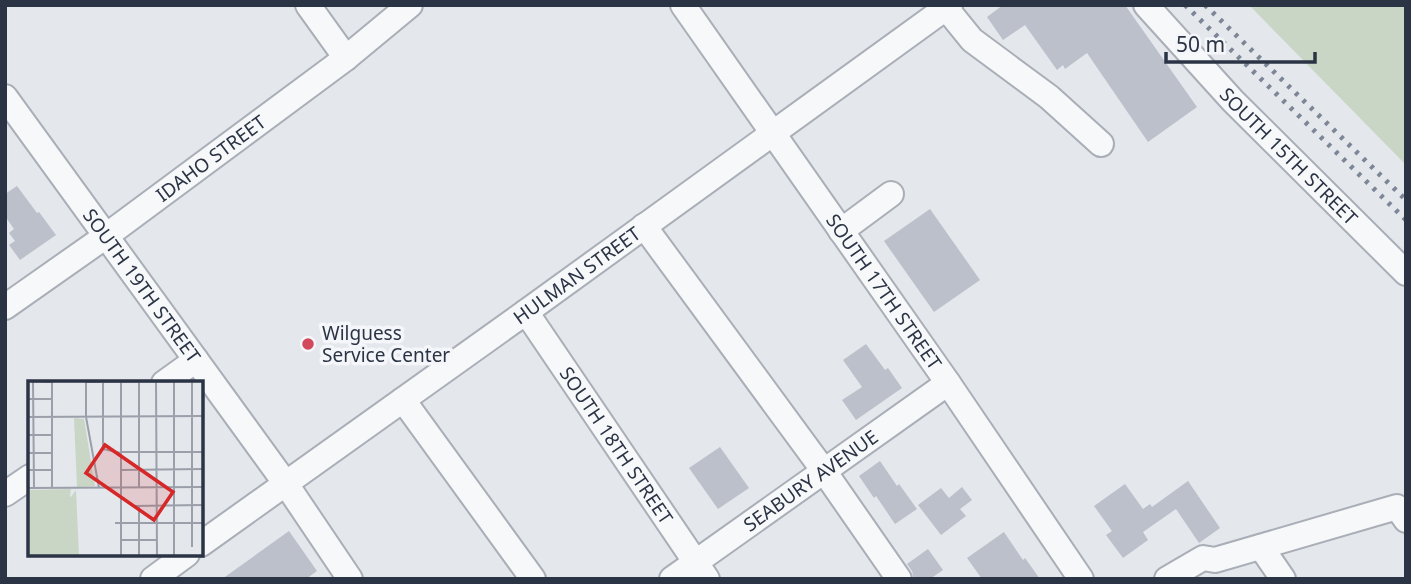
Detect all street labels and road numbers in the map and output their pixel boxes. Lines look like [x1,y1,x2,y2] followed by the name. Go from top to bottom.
[1214,82,1364,231] street label: SOUTH 15TH STREET
[151,109,271,208] street label: IDAHO STREET
[77,203,207,368] street label: SOUTH 19TH STREET
[820,208,948,375] street label: SOUTH 17TH STREET
[508,220,646,330] street label: HULMAN STREET
[554,362,679,529] street label: SOUTH 18TH STREET
[738,424,883,537] street label: SEABURY AVENUE

